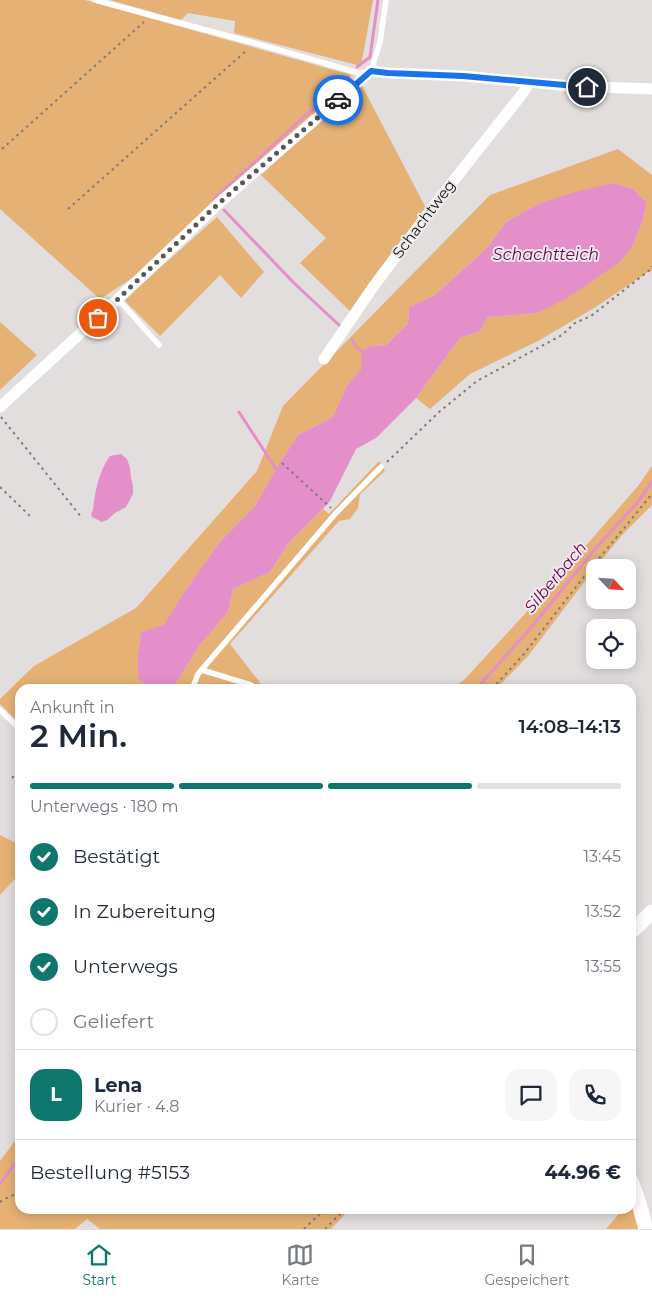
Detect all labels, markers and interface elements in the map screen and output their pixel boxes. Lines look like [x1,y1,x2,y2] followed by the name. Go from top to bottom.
[566,66,608,108] pin
[573,73,601,101] icon: home
[313,75,363,125] courier
[324,86,352,114] icon: car
[388,176,459,262] street label: Schachtweg
[493,245,599,264] water label: Schachtteich
[77,297,119,339] pin
[84,304,112,332] icon: bag
[520,538,591,617] water label: Silberbach
[586,559,636,609] north arrow
[586,559,636,669] map controls
[586,619,636,669] button: locate
[30,698,115,717] text: Ankunft in
[519,715,621,738] text: 14:08–14:13
[30,716,127,755] text: 2 Min.
[30,797,178,816] text: Unterwegs · 180 m
[30,843,58,871] icon: check
[73,845,160,868] text: Bestätigt
[583,847,621,866] text: 13:45
[30,898,58,926] icon: check
[73,900,216,923] text: In Zubereitung
[585,902,621,921] text: 13:52
[30,953,58,981] icon: check
[73,955,178,978] text: Unterwegs
[585,957,621,976] text: 13:55
[73,1010,154,1033] text: Geliefert
[505,1069,557,1121] button: chat
[569,1069,621,1121] button: phone
[94,1074,142,1097] text: Lena
[50,1083,62,1106] text: L
[94,1097,180,1116] text: Kurier · 4.8
[30,1161,190,1184] text: Bestellung #5153
[544,1161,621,1184] text: 44.96 €
[83,1241,116,1289] tab: Start
[282,1241,319,1289] tab: Karte
[484,1241,569,1289] tab: Gespeichert

